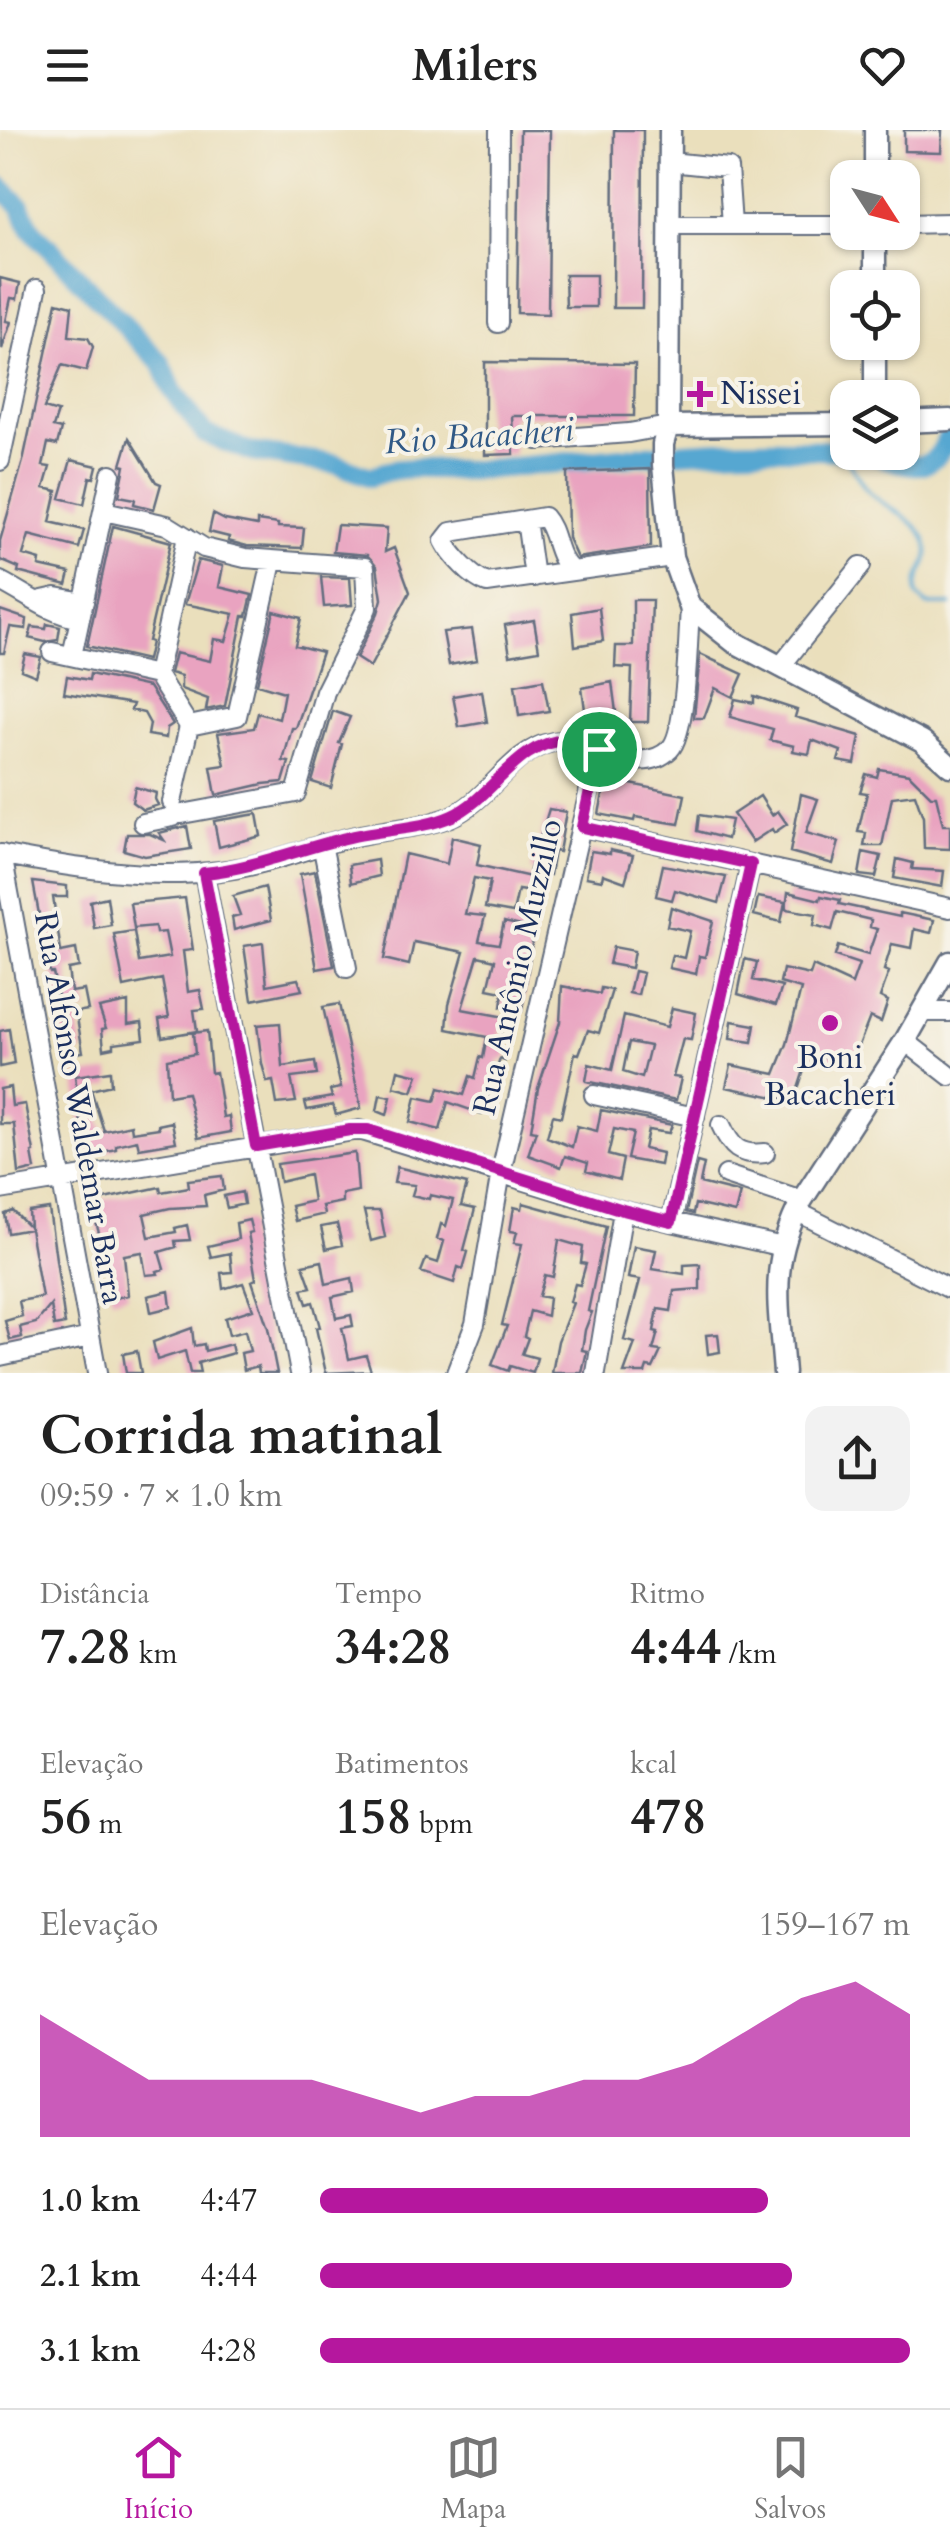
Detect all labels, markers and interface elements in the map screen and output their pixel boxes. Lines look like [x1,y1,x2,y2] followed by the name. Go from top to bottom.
[412,35,538,96] text: Milers
[40,38,95,93] icon: menu
[855,38,910,93] icon: heart
[830,160,920,250] north arrow
[830,160,920,470] map controls
[830,270,920,360] button: locate
[720,372,801,416] place label: Nissei
[830,380,920,470] button: layers
[689,383,711,405] marker: Nissei
[383,405,576,467] water label: Rio Bacacheri
[557,707,642,792] pin
[572,722,627,777] icon: arrive
[463,815,573,1119] street label: Rua Antônio Muzzillo
[23,908,135,1308] street label: Rua Alfonso Waldemar Barra
[819,1012,841,1034] marker: Boni Bacacheri
[764,1036,896,1117] place label: Boni Bacacheri
[40,1399,443,1473] text: Corrida matinal
[805,1406,910,1511] button: share
[40,1474,283,1518] text: 09:59 · 7 × 1.0 km
[40,1575,150,1613] text: Distância
[335,1575,422,1613] text: Tempo
[630,1575,705,1613] text: Ritmo
[40,1613,131,1681] text: 7.28
[335,1613,452,1681] text: 34:28
[630,1613,721,1681] text: 4:44
[131,1635,178,1673] text: km
[721,1635,777,1673] text: /km
[40,1745,143,1783] text: Elevação
[335,1745,469,1783] text: Batimentos
[630,1745,677,1783] text: kcal
[40,1783,91,1851] text: 56
[335,1783,412,1851] text: 158
[630,1783,707,1851] text: 478
[91,1805,122,1843] text: m
[412,1805,473,1843] text: bpm
[40,1903,158,1947] text: Elevação
[758,1903,910,1947] text: 159–167 m
[40,2179,140,2223] text: 1.0 km
[200,2179,257,2223] text: 4:47
[40,2254,140,2298] text: 2.1 km
[200,2254,257,2298] text: 4:44
[40,2329,140,2373] text: 3.1 km
[200,2329,257,2373] text: 4:28
[124,2430,193,2528] tab: Início
[441,2430,506,2528] tab: Mapa
[754,2430,826,2528] tab: Salvos

